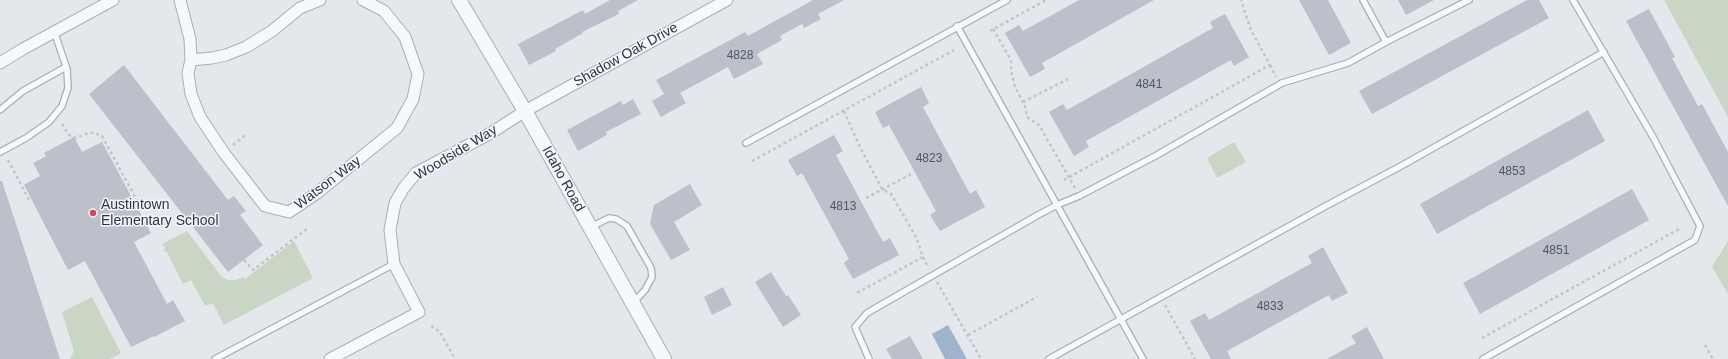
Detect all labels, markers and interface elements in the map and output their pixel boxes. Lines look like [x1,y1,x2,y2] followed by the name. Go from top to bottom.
[571,19,681,91] street label: Shadow Oak Drive
[727,49,753,63] house number: 4828
[1136,78,1162,92] house number: 4841
[412,122,500,184] street label: Woodside Way
[538,143,588,215] street label: Idaho Road
[916,152,942,166] house number: 4823
[292,153,364,213] street label: Watson Way
[1499,165,1525,179] house number: 4853
[101,197,219,230] place label: Austintown Elementary School
[830,200,856,214] house number: 4813
[88,208,98,218] marker: Austintown Elementary School
[1543,244,1569,258] house number: 4851
[1257,300,1283,314] house number: 4833

